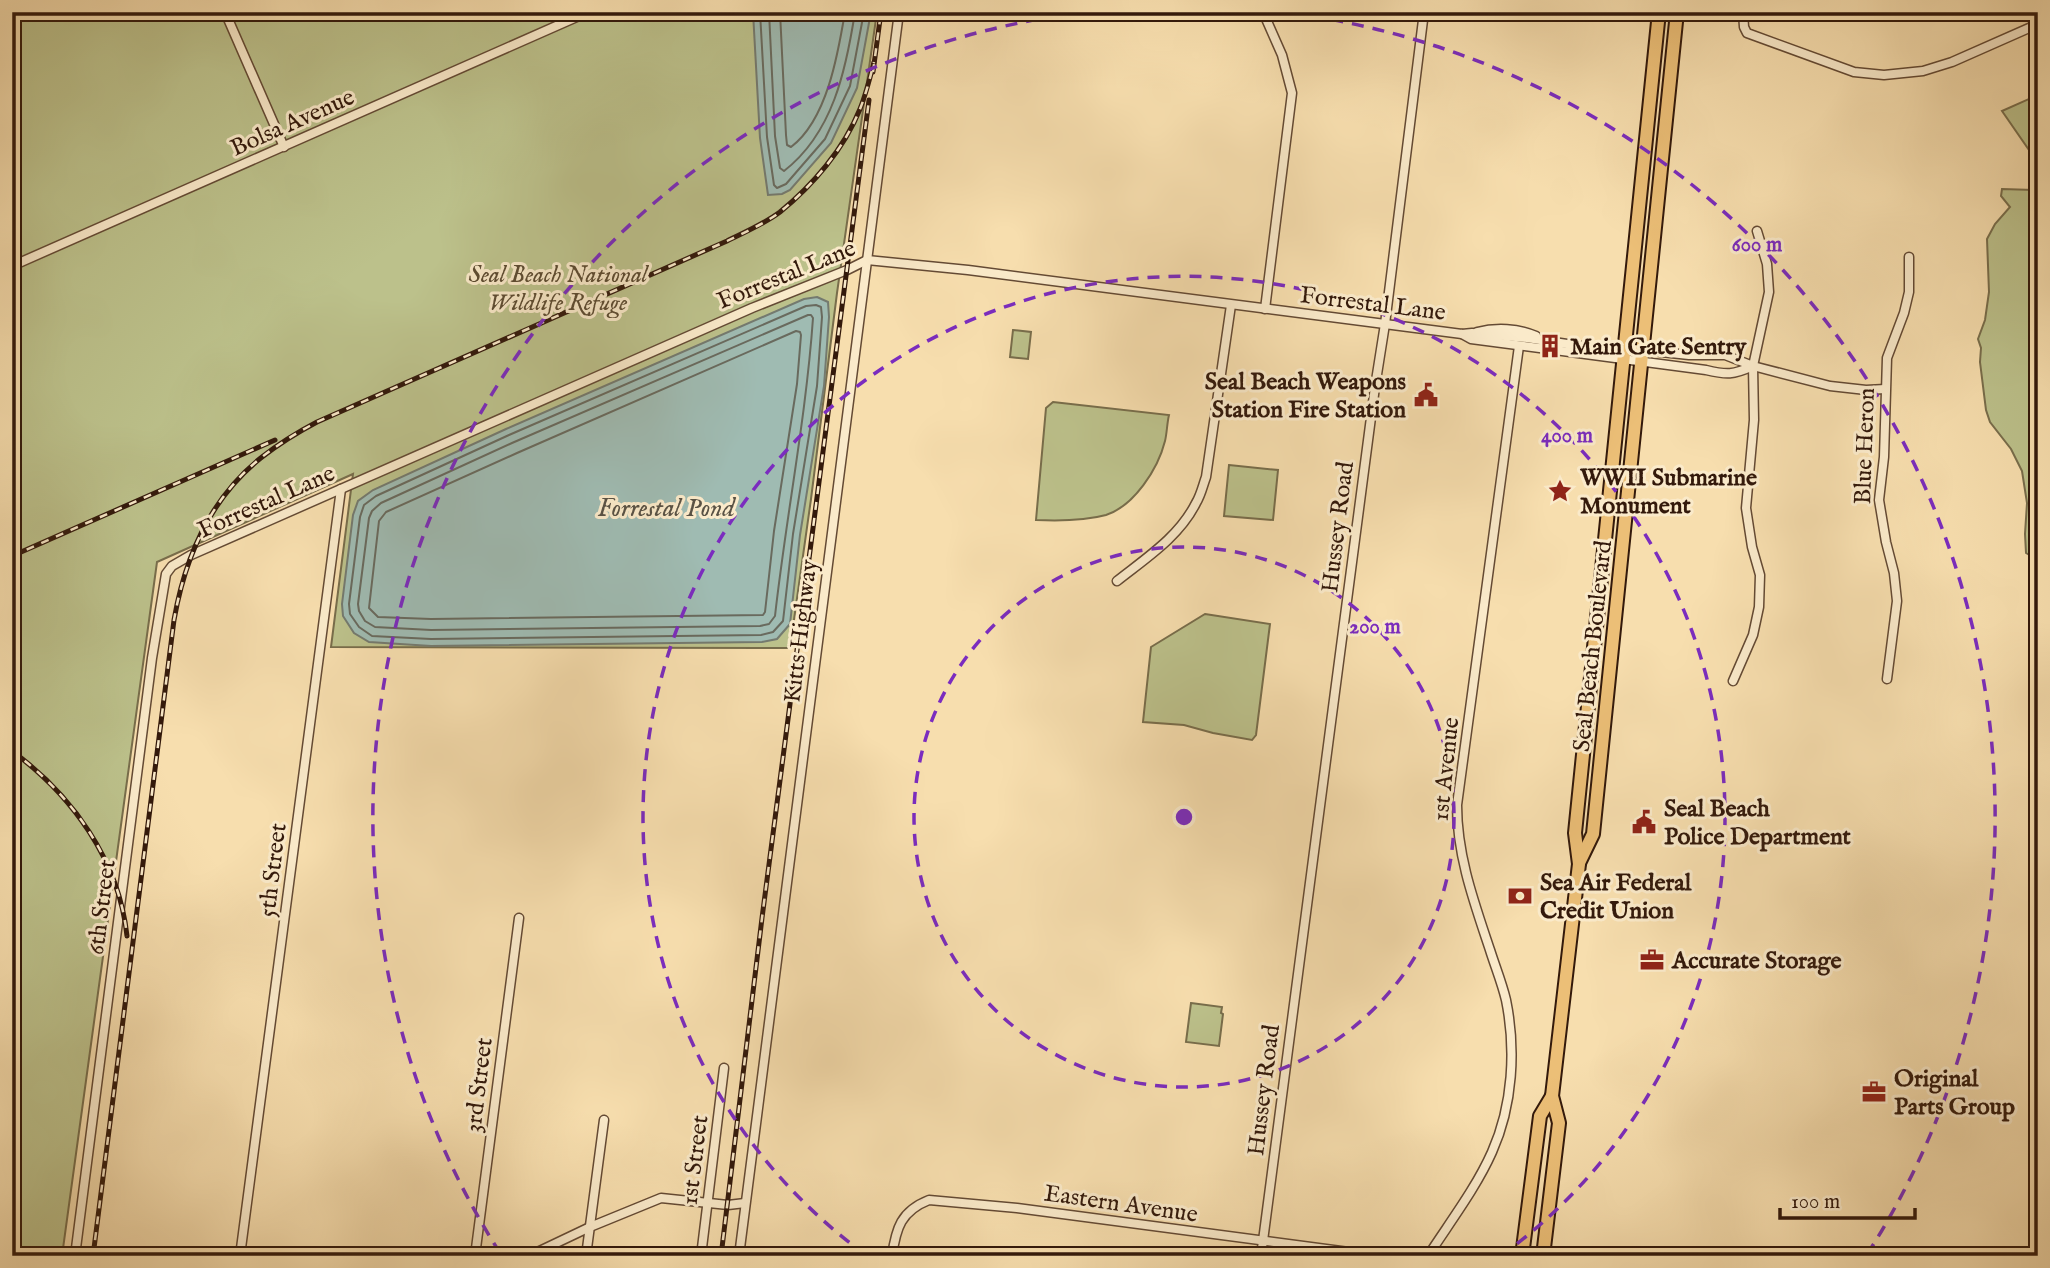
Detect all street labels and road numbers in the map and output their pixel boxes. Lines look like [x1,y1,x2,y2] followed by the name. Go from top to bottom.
[226,82,360,165] street label: Bolsa Avenue
[713,234,860,317] street label: Forrestal Lane
[1298,280,1447,329] street label: Forrestal Lane
[1848,387,1883,505] street label: Blue Heron
[193,458,340,546] street label: Forrestal Lane
[1315,460,1362,595] street label: Hussey Road
[1567,539,1620,753] street label: Seal Beach Boulevard
[777,558,826,705] street label: Kitts Highway
[1426,716,1467,823] street label: 1st Avenue
[252,821,295,919] street label: 5th Street
[81,858,124,957] street label: 6th Street
[1241,1023,1288,1158] street label: Hussey Road
[458,1036,501,1134] street label: 3rd Street
[675,1113,716,1207] street label: 1st Street
[1042,1178,1200,1231] street label: Eastern Avenue

